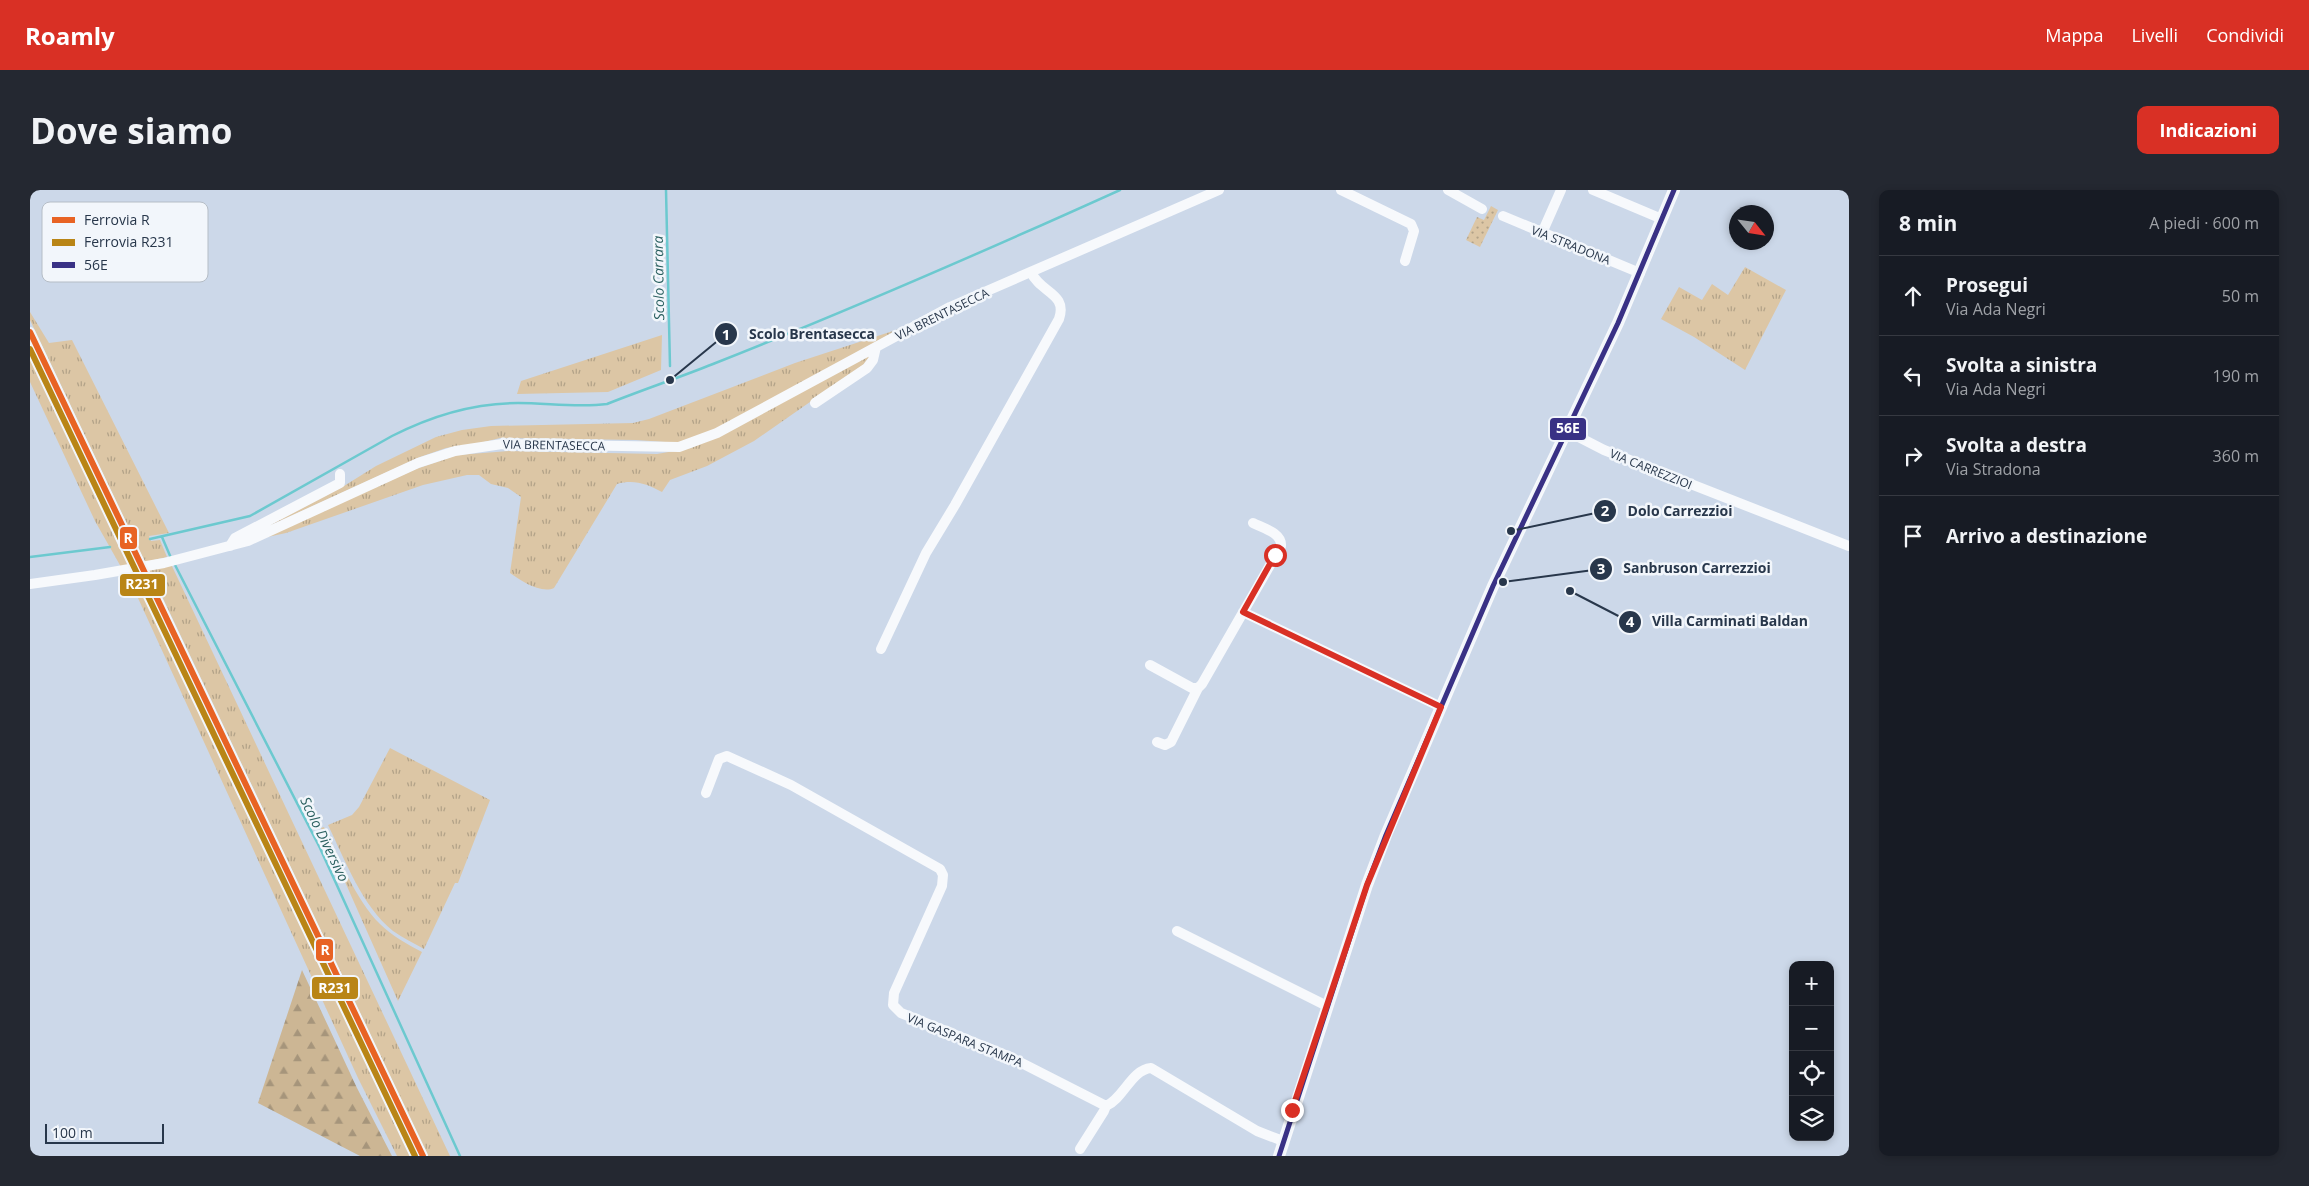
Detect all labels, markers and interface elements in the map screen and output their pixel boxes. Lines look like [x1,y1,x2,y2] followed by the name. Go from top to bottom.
[25,19,115,52] text: Roamly
[2045,23,2103,47] text: Mappa
[2131,23,2178,47] text: Livelli
[2206,23,2284,47] text: Condividi
[2137,106,2279,154] button: Indicazioni
[30,107,233,154] text: Dove siamo
[42,202,208,282] legend
[1729,205,1774,250] north arrow
[1899,209,1957,237] text: 8 min
[84,210,150,229] text: Ferrovia R
[2149,212,2259,234] text: A piedi · 600 m
[1529,221,1614,269] street label: VIA STRADONA
[84,232,174,251] text: Ferrovia R231
[648,235,668,321] water label: Scolo Carrara
[84,255,108,274] text: 56E
[1946,272,2028,298] text: Prosegui
[1899,282,1927,310] icon: ahead
[892,284,992,344] street label: VIA BRENTASECCA
[2222,285,2259,307] text: 50 m
[1946,298,2046,320] text: Via Ada Negri
[714,320,885,349] callout: Scolo Brentasecca
[722,324,730,344] text: 1
[749,324,875,343] text: Scolo Brentasecca
[1946,352,2097,378] text: Svolta a sinistra
[1899,362,1927,390] icon: left
[2213,365,2259,387] text: 190 m
[1946,378,2046,400] text: Via Ada Negri
[1549,417,1587,441] line badge: 56E
[1556,418,1580,437] text: 56E
[1946,432,2087,458] text: Svolta a destra
[503,436,606,454] street label: VIA BRENTASECCA
[1899,442,1927,470] icon: right
[1607,445,1695,493] street label: VIA CARREZZIOI
[2213,445,2259,467] text: 360 m
[1946,458,2041,480] text: Via Stradona
[1592,497,1742,526] callout: Dolo Carrezzioi
[1601,500,1610,520] text: 2
[1628,501,1732,520] text: Dolo Carrezzioi
[1899,522,1927,550] icon: arrive
[1946,523,2147,549] text: Arrivo a destinazione
[119,526,138,550] line badge: R
[123,528,133,547] text: R
[1264,544,1287,567] route start
[1588,554,1781,583] callout: Sanbruson Carrezzioi
[1597,558,1605,578] text: 3
[1623,558,1771,577] text: Sanbruson Carrezzioi
[119,573,166,597] line badge: R231
[125,574,159,593] text: R231
[1617,607,1818,636] callout: Villa Carminati Baldan
[1626,611,1635,631] text: 4
[1652,611,1808,630] text: Villa Carminati Baldan
[296,793,354,885] water label: Scolo Diversivo
[315,938,334,962] line badge: R
[320,940,330,959] text: R
[1789,961,1834,1141] map controls
[1789,961,1834,1006] button: +
[311,976,359,1000] line badge: R231
[318,978,352,997] text: R231
[1789,1006,1834,1051] button: −
[905,1009,1026,1071] street label: VIA GASPARA STAMPA
[1789,1051,1834,1096] button: locate
[1789,1096,1834,1141] button: layers
[1281,1099,1304,1122] route end
[45,1121,164,1144] scale bar
[52,1123,93,1142] text: 100 m

